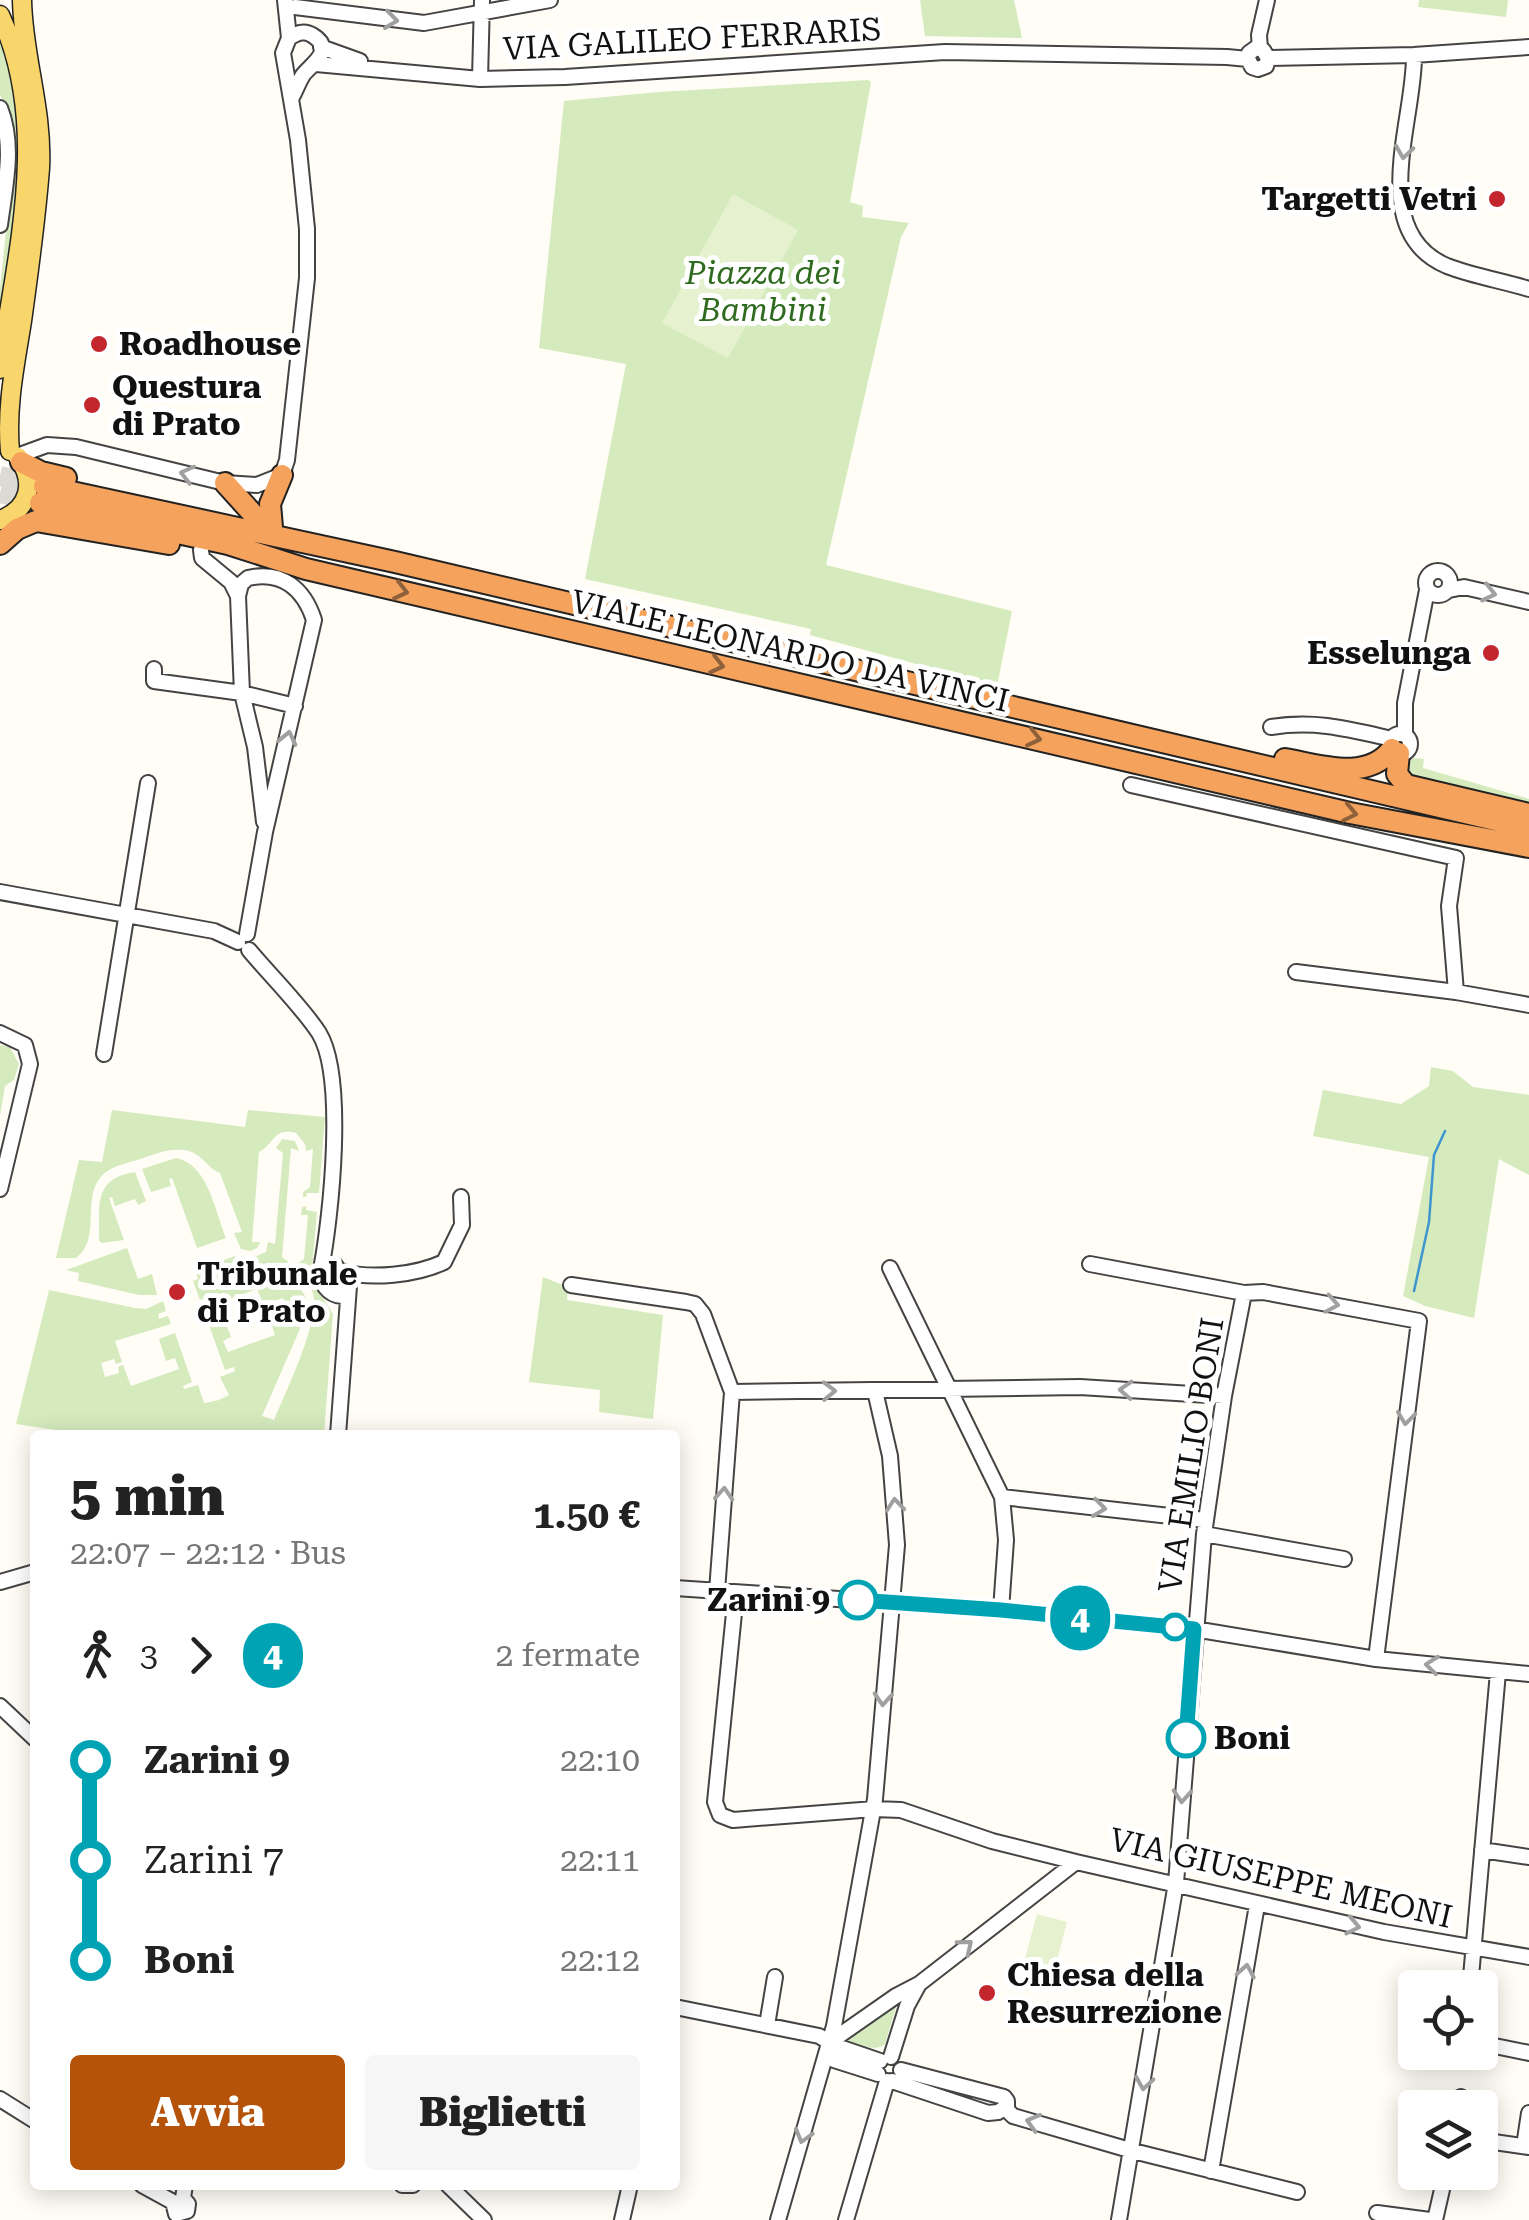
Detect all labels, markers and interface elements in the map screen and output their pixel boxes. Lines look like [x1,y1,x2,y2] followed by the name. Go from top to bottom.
[384,9,400,30] one-way arrow
[502,10,882,68] street label: VIA GALILEO FERRARIS
[1395,144,1416,160] one-way arrow
[1261,180,1477,218] place label: Targetti Vetri
[1486,188,1508,210] marker: Targetti Vetri
[684,254,841,329] park label: Piazza dei Bambini
[119,325,301,363] place label: Roadhouse
[88,333,110,355] marker: Roadhouse
[112,368,262,443] place label: Questura di Prato
[81,394,103,416] marker: Questura di Prato
[179,465,196,486] one-way arrow
[392,579,409,600] one-way arrow
[1480,581,1497,602] one-way arrow
[567,582,1013,720] street label: VIALE LEONARDO DA VINCI
[1307,634,1471,672] place label: Esselunga
[1480,642,1502,664] marker: Esselunga
[708,653,725,674] one-way arrow
[1025,726,1042,747] one-way arrow
[276,730,297,747] one-way arrow
[1341,801,1358,822] one-way arrow
[197,1255,358,1330] place label: Tribunale di Prato
[166,1281,188,1303] marker: Tribunale di Prato
[1323,1293,1340,1314] one-way arrow
[1151,1315,1231,1595] street label: VIA EMILIO BONI
[822,1380,837,1402] one-way arrow
[1118,1380,1134,1401] one-way arrow
[1397,1410,1418,1426] one-way arrow
[70,1464,225,1528] text: 5 min
[713,1486,734,1502] one-way arrow
[533,1493,640,1537] text: 1.50 €
[884,1496,906,1512] one-way arrow
[1091,1497,1107,1518] one-way arrow
[70,1534,346,1572] text: 22:07 – 22:12 · Bus
[707,1581,830,1619] place label: Zarini 9
[839,1581,877,1619] marker: Zarini 9
[1048,1586,1112,1650] line badge: 4
[1070,1598,1090,1639] text: 4
[1162,1614,1188,1640] unlabelled marker
[70,1628,125,1683] icon: walk
[173,1628,228,1683] icon: forward
[263,1635,283,1676] text: 4
[140,1636,158,1674] text: 3
[496,1636,640,1674] text: 2 fermate
[1424,1655,1440,1676] one-way arrow
[873,1691,894,1707] one-way arrow
[1167,1719,1205,1757] marker: Boni
[1214,1719,1290,1757] place label: Boni
[144,1738,290,1782] text: Zarini 9
[560,1741,640,1779] text: 22:10
[1172,1789,1193,1805] one-way arrow
[1106,1820,1456,1936] street label: VIA GIUSEPPE MEONI
[144,1838,284,1882] text: Zarini 7
[560,1841,640,1879] text: 22:11
[1344,1914,1361,1935] one-way arrow
[144,1938,234,1982] text: Boni
[955,1940,973,1958] one-way arrow
[560,1941,640,1979] text: 22:12
[1007,1956,1222,2031] place label: Chiesa della Resurrezione
[1235,1963,1256,1980] one-way arrow
[1398,1970,1498,2190] map controls
[1398,1970,1498,2070] button: locate
[976,1982,998,2004] marker: Chiesa della Resurrezione
[70,2055,345,2170] button: Avvia
[365,2055,640,2170] button: Biglietti
[1134,2075,1155,2091] one-way arrow
[1398,2090,1498,2190] button: layers
[1026,2113,1043,2134] one-way arrow
[794,2127,815,2144] one-way arrow

